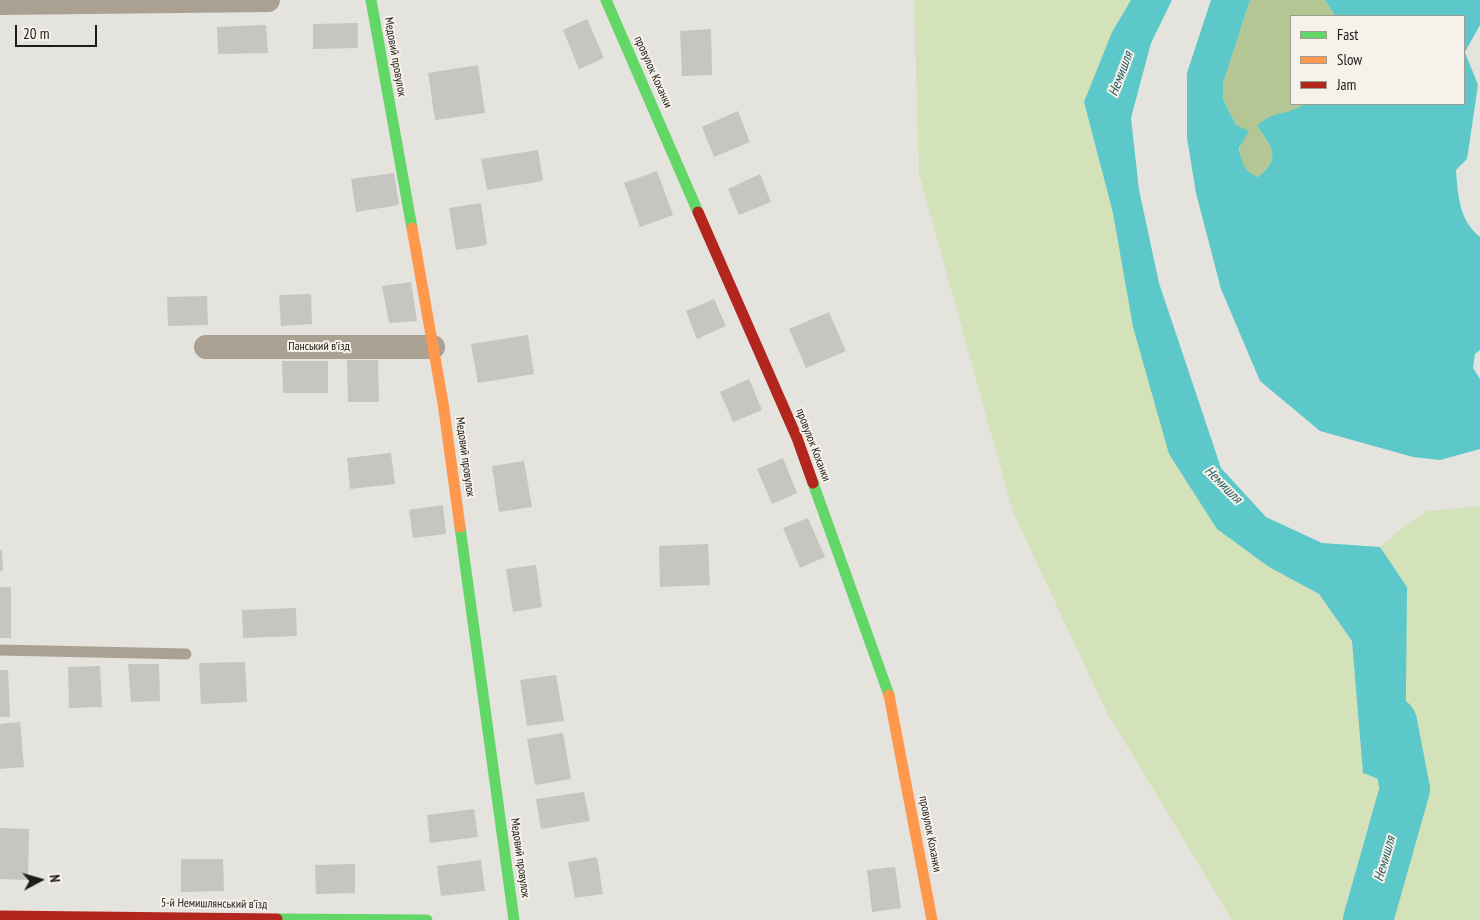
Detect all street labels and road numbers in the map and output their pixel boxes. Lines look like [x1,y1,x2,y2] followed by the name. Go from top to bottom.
[381,16,409,98] street label: Медовий провулок
[631,34,675,110] street label: провулок Коханки
[288,340,350,354] street label: Панський в’їзд
[792,406,834,484] street label: провулок Коханки
[452,416,478,498] street label: Медовий провулок
[916,795,944,873] street label: провулок Коханки
[507,817,533,899] street label: Медовий провулок
[161,896,267,912] street label: 5-й Немишлянський в’їзд

